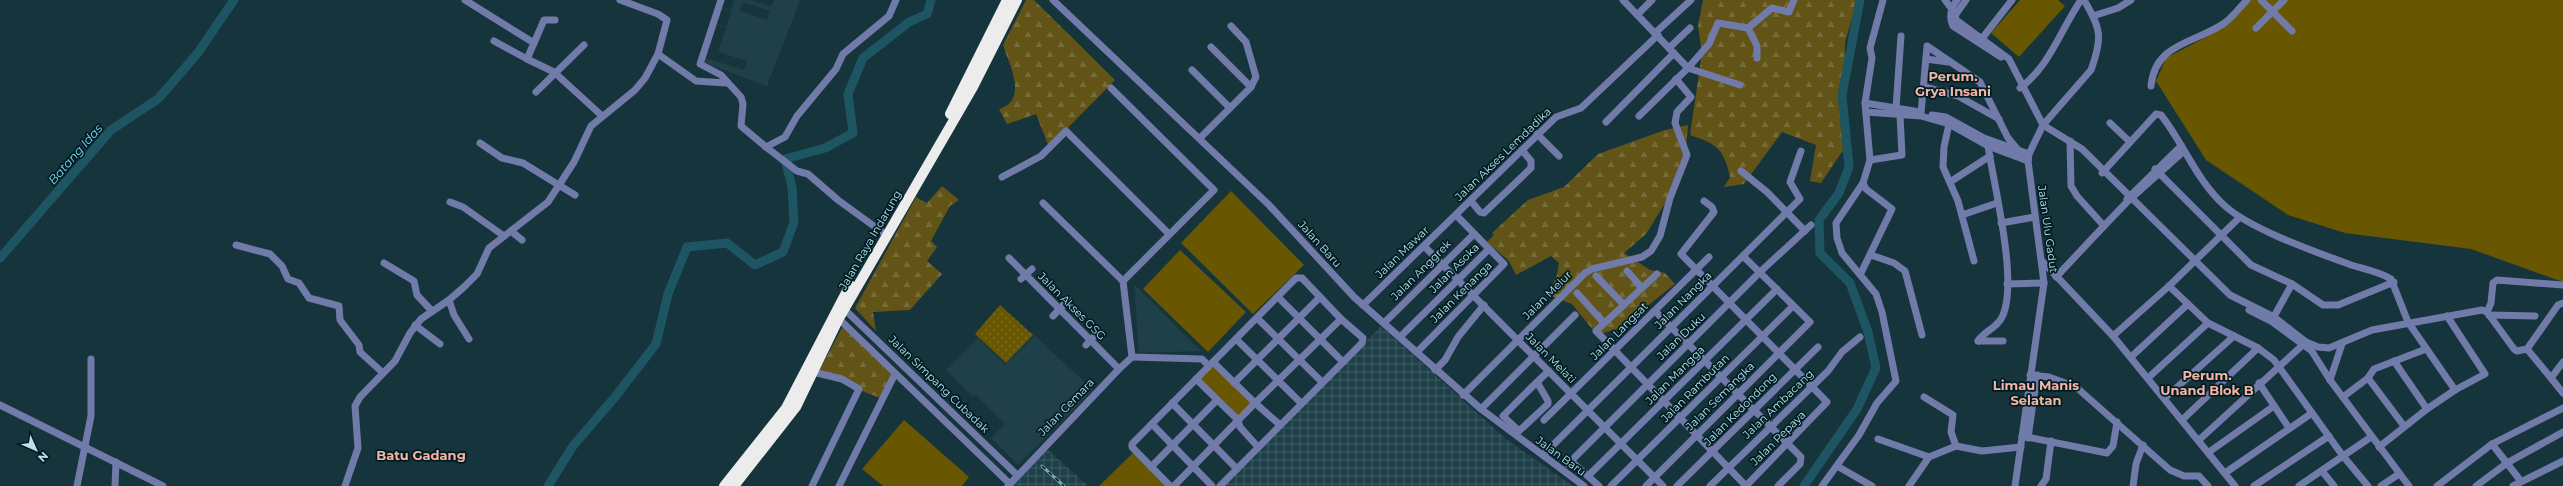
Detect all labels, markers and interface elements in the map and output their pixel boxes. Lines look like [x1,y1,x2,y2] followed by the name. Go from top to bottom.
[1915,68,1991,99] district label: Perum. Grya Insani
[1451,104,1554,204] street label: Jalan Akses Lemdadika
[45,121,105,187] water label: Batang Idas
[2035,183,2061,274] street label: Jalan Ulu Gadut
[835,188,904,293] street label: Jalan Raya Indarung
[1295,217,1345,270] street label: Jalan Baru
[1372,223,1432,282] street label: Jalan Mawar
[1387,237,1454,304] street label: Jalan Anggrek
[1425,240,1482,297] street label: Jalan Asoka
[1427,258,1495,326] street label: Jalan Kenanga
[1034,268,1109,343] street label: Jalan Akses GSG
[1519,268,1574,323] street label: Jalan Melur
[1651,268,1715,332] street label: Jalan Nangka
[1586,299,1651,364] street label: Jalan Langsat
[1653,309,1708,363] street label: Jalan Duku
[1522,329,1579,386] street label: Jalan Melati
[885,332,992,436] street label: Jalan Simpang Cubadak
[1642,343,1707,408] street label: Jalan Mangga
[1657,351,1732,426] street label: Jalan Rambutan
[1682,359,1757,434] street label: Jalan Semangka
[1739,367,1816,442] street label: Jalan Ambacang
[2160,367,2254,398] district label: Perum. Unand Blok B
[1700,370,1779,449] street label: Jalan Kedondong
[1034,375,1097,439] street label: Jalan Cemara
[1993,377,2079,408] district label: Limau Manis Selatan
[1747,408,1808,469] street label: Jalan Pepaya
[16,430,56,470] north arrow
[1532,433,1589,479] street label: Jalan Baru
[376,447,466,463] district label: Batu Gadang
[35,449,51,465] text: N

